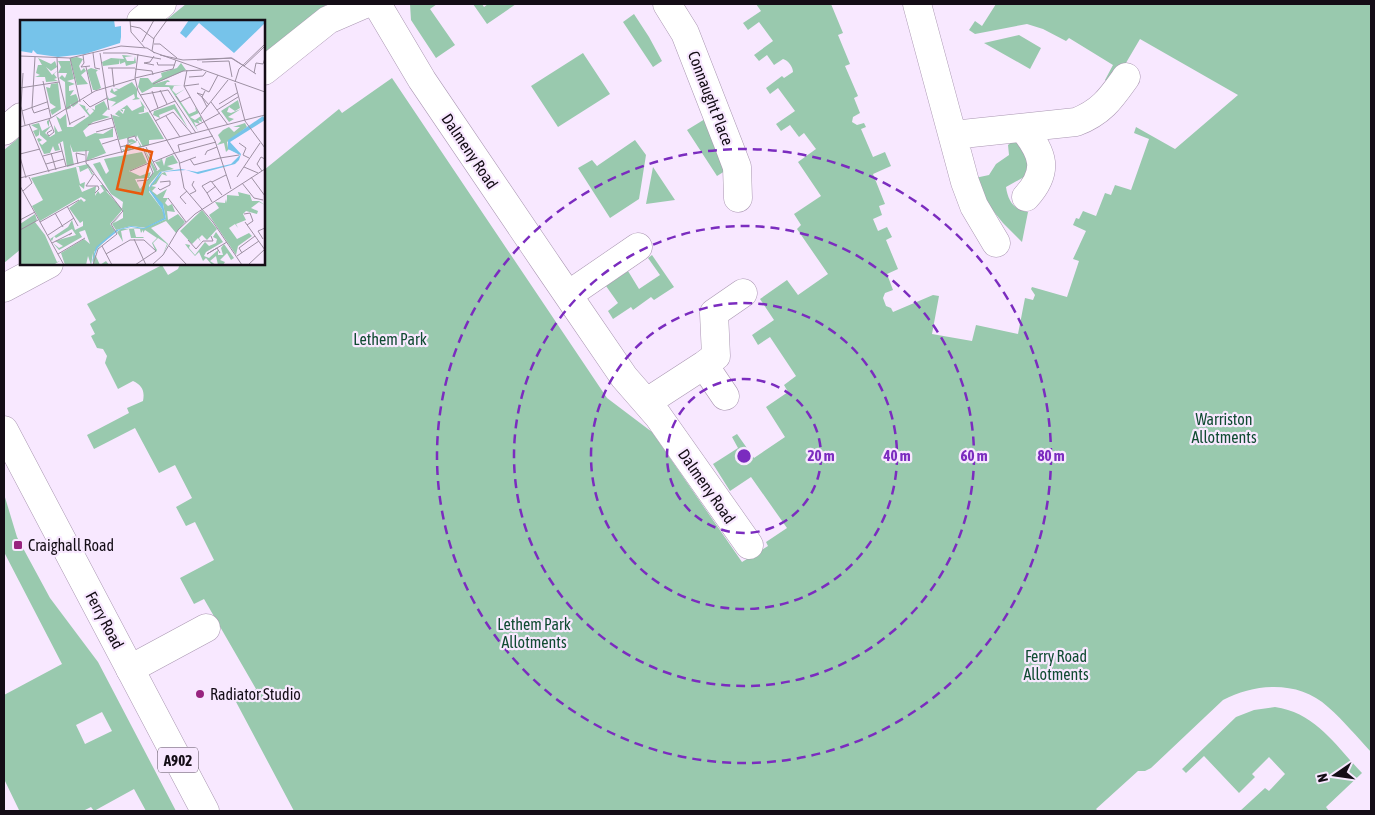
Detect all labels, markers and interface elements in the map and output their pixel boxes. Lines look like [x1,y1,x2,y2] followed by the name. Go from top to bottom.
[20,20,265,265] inset map
[684,48,737,148] street label: Connaught Place
[438,110,502,192] street label: Dalmeny Road
[353,330,427,348] park label: Lethem Park
[1191,410,1257,446] park label: Warriston Allotments
[674,445,739,527] street label: Dalmeny Road
[735,447,753,465] centre of rings
[808,447,835,464] text: 20 m
[883,447,911,464] text: 40 m
[961,447,988,464] text: 60 m
[1038,447,1065,464] text: 80 m
[28,536,114,555] place label: Craighall Road
[12,539,24,551] marker: Craighall Road
[82,588,128,652] street label: Ferry Road
[497,615,571,651] park label: Lethem Park Allotments
[1023,647,1089,683] park label: Ferry Road Allotments
[210,685,301,703] place label: Radiator Studio
[194,688,206,700] marker: Radiator Studio
[158,748,198,772] road number: A902
[1310,750,1360,800] north arrow
[1314,772,1331,784] text: N

